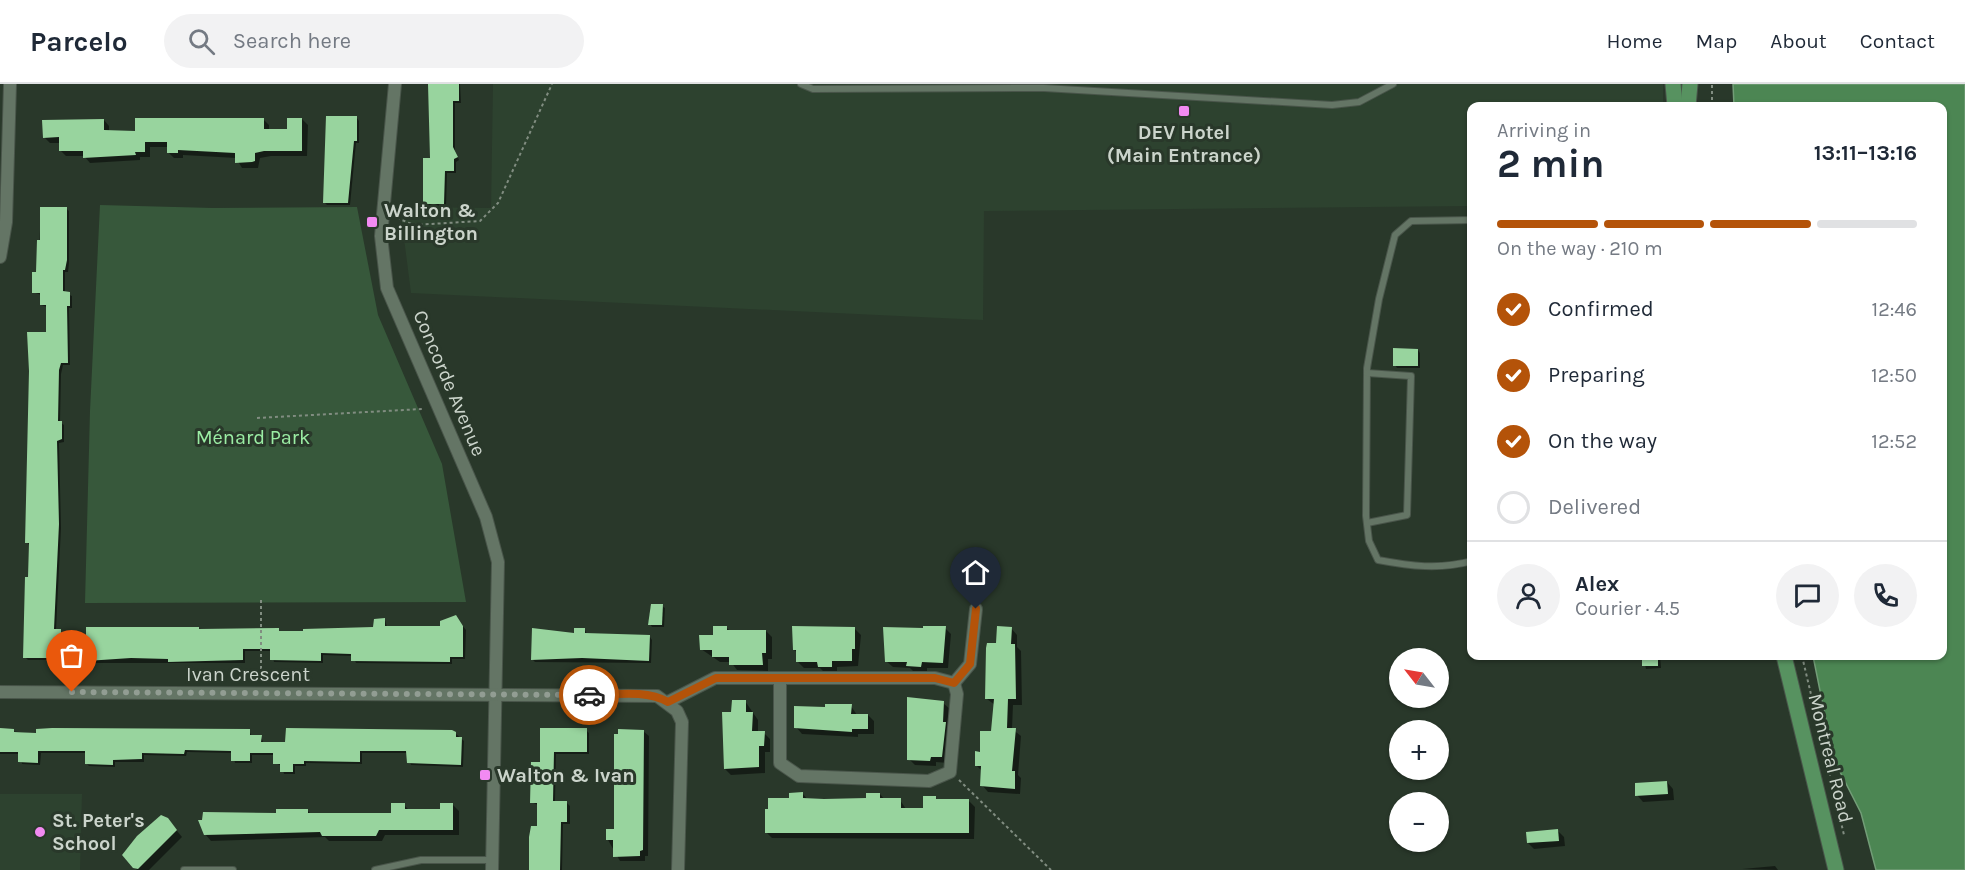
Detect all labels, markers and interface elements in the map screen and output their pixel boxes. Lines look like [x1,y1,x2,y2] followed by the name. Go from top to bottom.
[164,14,584,68] search box
[30,25,128,58] text: Parcelo
[185,25,218,58] icon: search
[233,28,351,54] text: Search here
[1607,29,1663,53] text: Home
[1696,29,1737,53] text: Map
[1770,29,1827,53] text: About
[1860,29,1935,53] text: Contact
[1177,104,1191,118] marker: DEV Hotel (Main Entrance)
[1497,119,1591,142] text: Arriving in
[1107,121,1261,167] place label: DEV Hotel (Main Entrance)
[1814,140,1917,166] text: 13:11–13:16
[1497,141,1605,187] text: 2 min
[384,199,478,245] place label: Walton & Billington
[365,215,379,229] marker: Walton & Billington
[1497,237,1663,260] text: On the way · 210 m
[1497,293,1530,326] icon: check
[1548,296,1654,322] text: Confirmed
[1872,298,1917,321] text: 12:46
[408,307,491,460] street label: Concorde Avenue
[1497,359,1530,392] icon: check
[1548,362,1645,388] text: Preparing
[1871,364,1917,387] text: 12:50
[1497,425,1530,458] icon: check
[196,426,310,449] park label: Ménard Park
[1548,428,1657,454] text: On the way
[1871,430,1917,453] text: 12:52
[1548,494,1641,520] text: Delivered
[950,547,1001,609] pin
[959,556,992,589] icon: home
[1497,564,1560,627] button: person
[1776,564,1839,627] button: chat
[1854,564,1917,627] button: phone
[1575,571,1619,597] text: Alex
[1575,597,1680,620] text: Courier · 4.5
[46,630,97,692] pin
[55,639,88,672] icon: bag
[1389,648,1449,708] north arrow
[1389,648,1449,852] map controls
[186,663,310,686] street label: Ivan Crescent
[559,665,619,725] courier
[573,679,606,712] icon: car
[1803,691,1858,825] street label: Montreal Road
[1389,720,1449,780] button: +
[497,764,635,787] place label: Walton & Ivan
[478,768,492,782] marker: Walton & Ivan
[1389,792,1449,852] button: −
[52,809,145,855] place label: St. Peter's School
[33,825,47,839] marker: St. Peter's School

